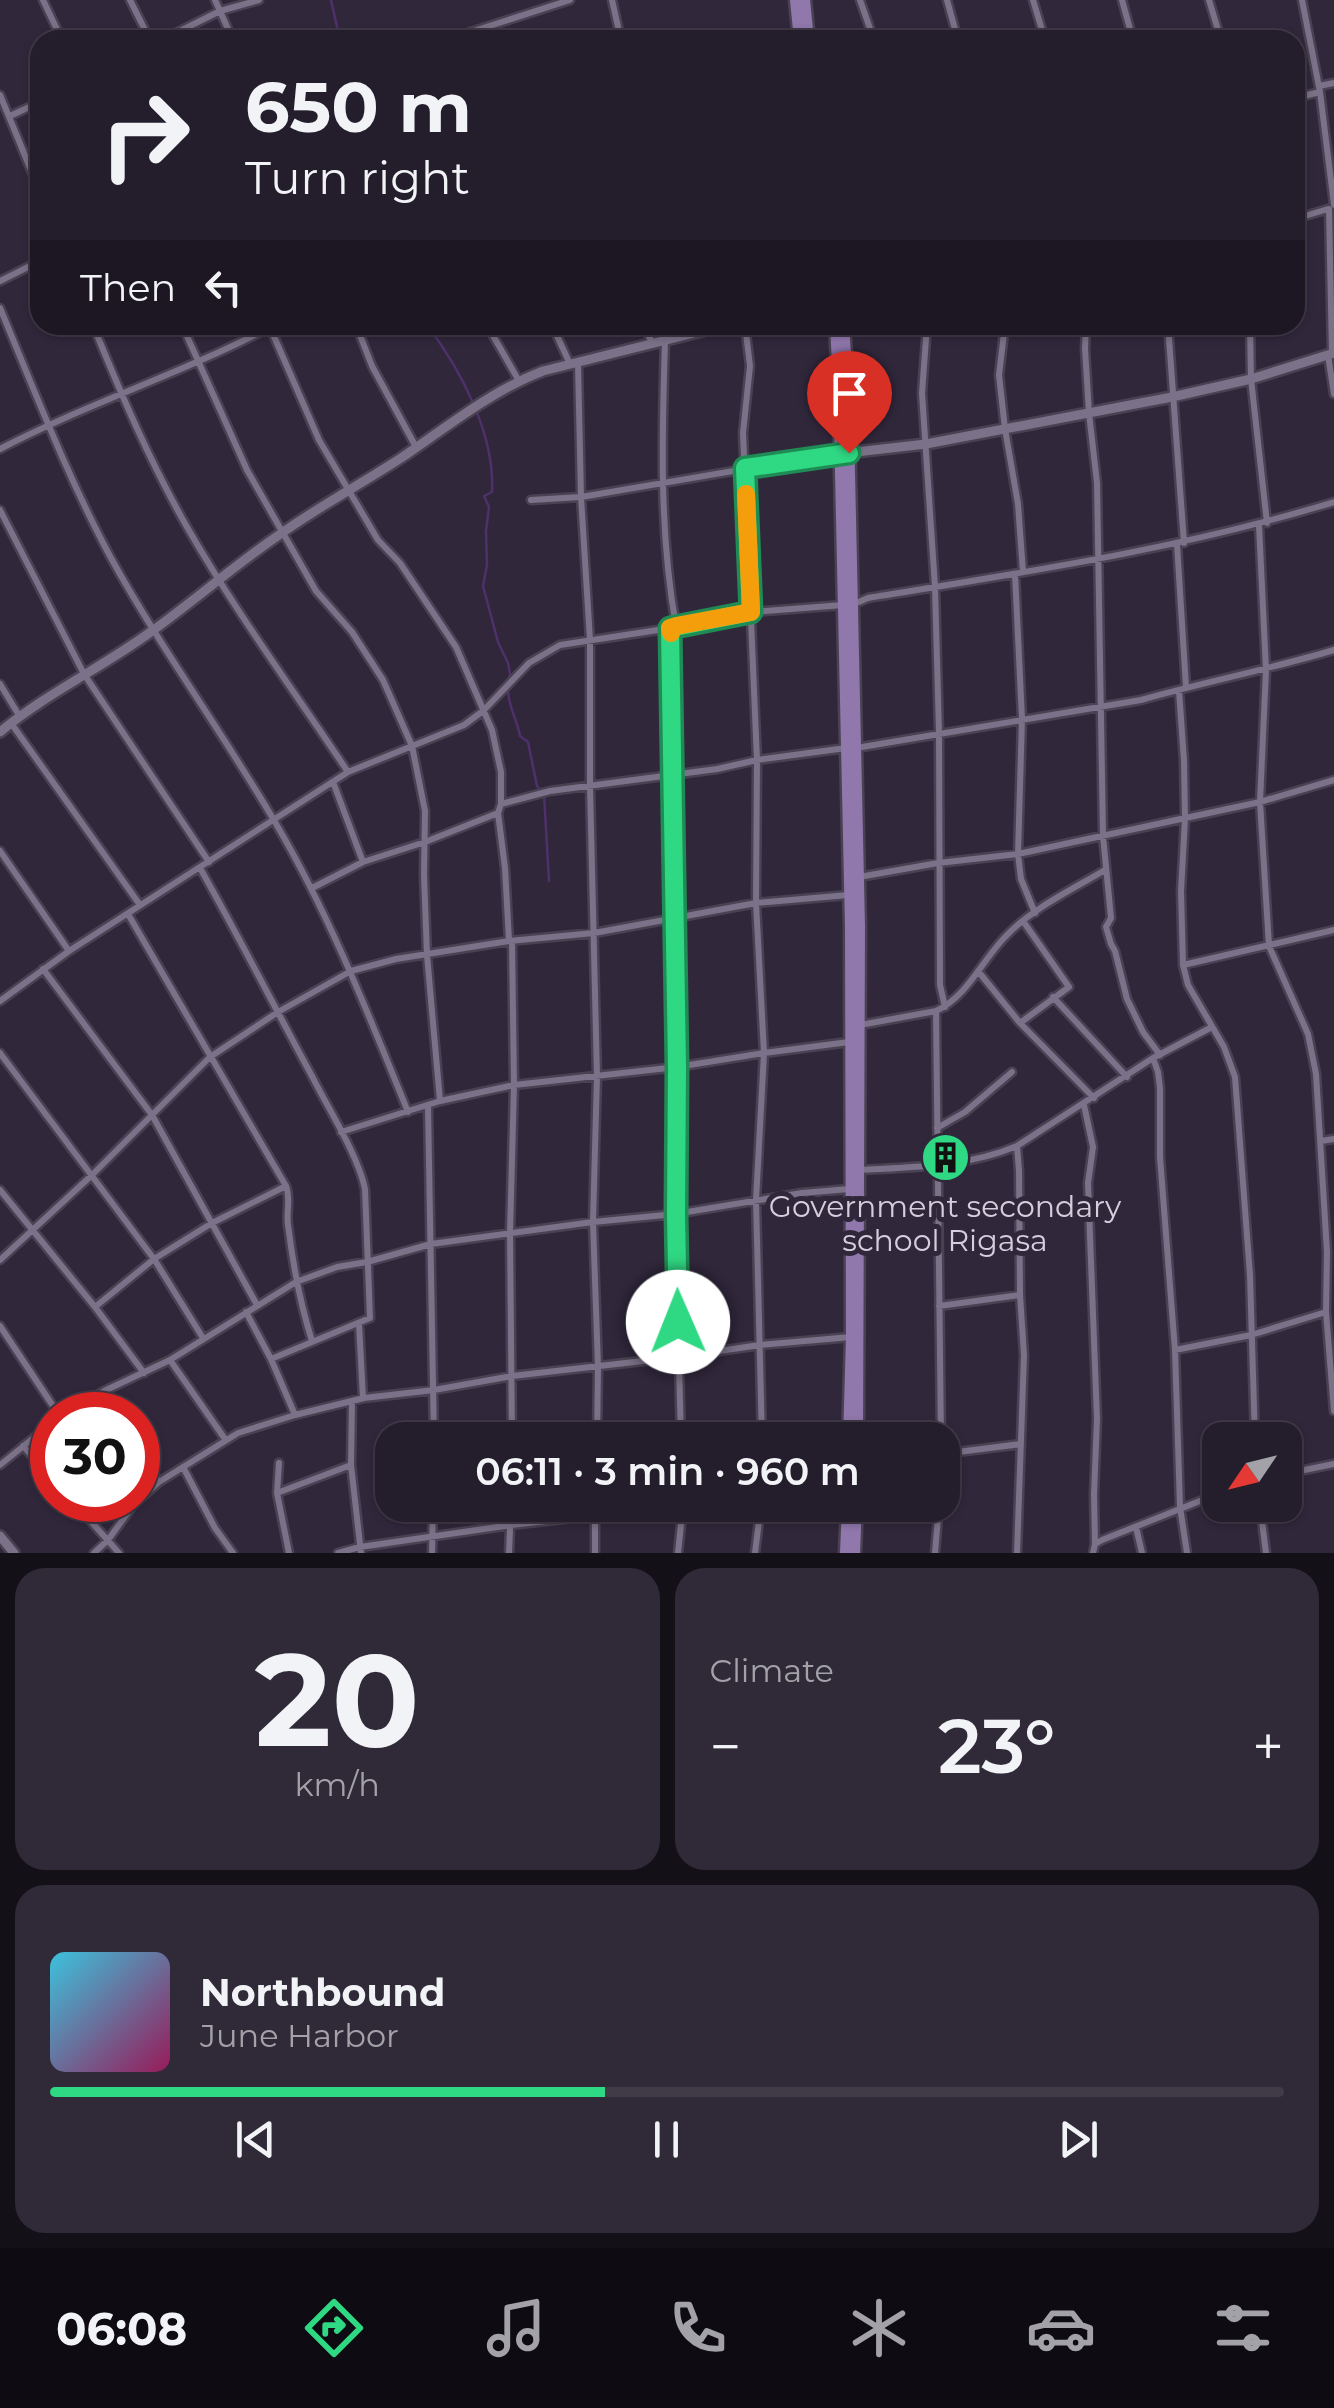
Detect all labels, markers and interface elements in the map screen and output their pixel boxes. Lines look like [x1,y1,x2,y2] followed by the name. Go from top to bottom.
[245,64,472,150] text: 650 m
[80,70,210,200] icon: right
[245,150,470,205] text: Turn right
[196,260,251,315] icon: left
[80,264,176,311] text: Then
[807,351,892,454] pin
[822,366,877,421] icon: arrive
[919,1132,971,1184] building icon: Government secondary school Rigasa
[769,1188,1122,1259] place label: Government secondary school Rigasa
[626,1270,730,1374] position arrow
[30,1392,160,1522] speed limit sign: 30
[1202,1422,1302,1522] north arrow
[1202,1422,1302,1522] map controls
[475,1448,860,1495] text: 06:11 · 3 min · 960 m
[255,1620,420,1779] text: 20
[710,1651,834,1690] text: Climate
[938,1700,1056,1792] text: 23°
[710,1713,741,1780] text: −
[1252,1713,1284,1780] text: +
[295,1765,380,1804] text: km/h
[200,1969,445,2016] text: Northbound
[200,2016,399,2055] text: June Harbor
[228,2112,283,2167] icon: previous
[639,2112,694,2167] icon: pause
[1051,2112,1106,2167] icon: next
[299,2293,369,2363] icon: directions
[481,2293,551,2363] icon: music
[663,2293,733,2363] icon: phone
[844,2293,914,2363] icon: climate
[1026,2293,1096,2363] icon: car
[1208,2293,1278,2363] icon: filters
[56,2301,187,2356] text: 06:08

